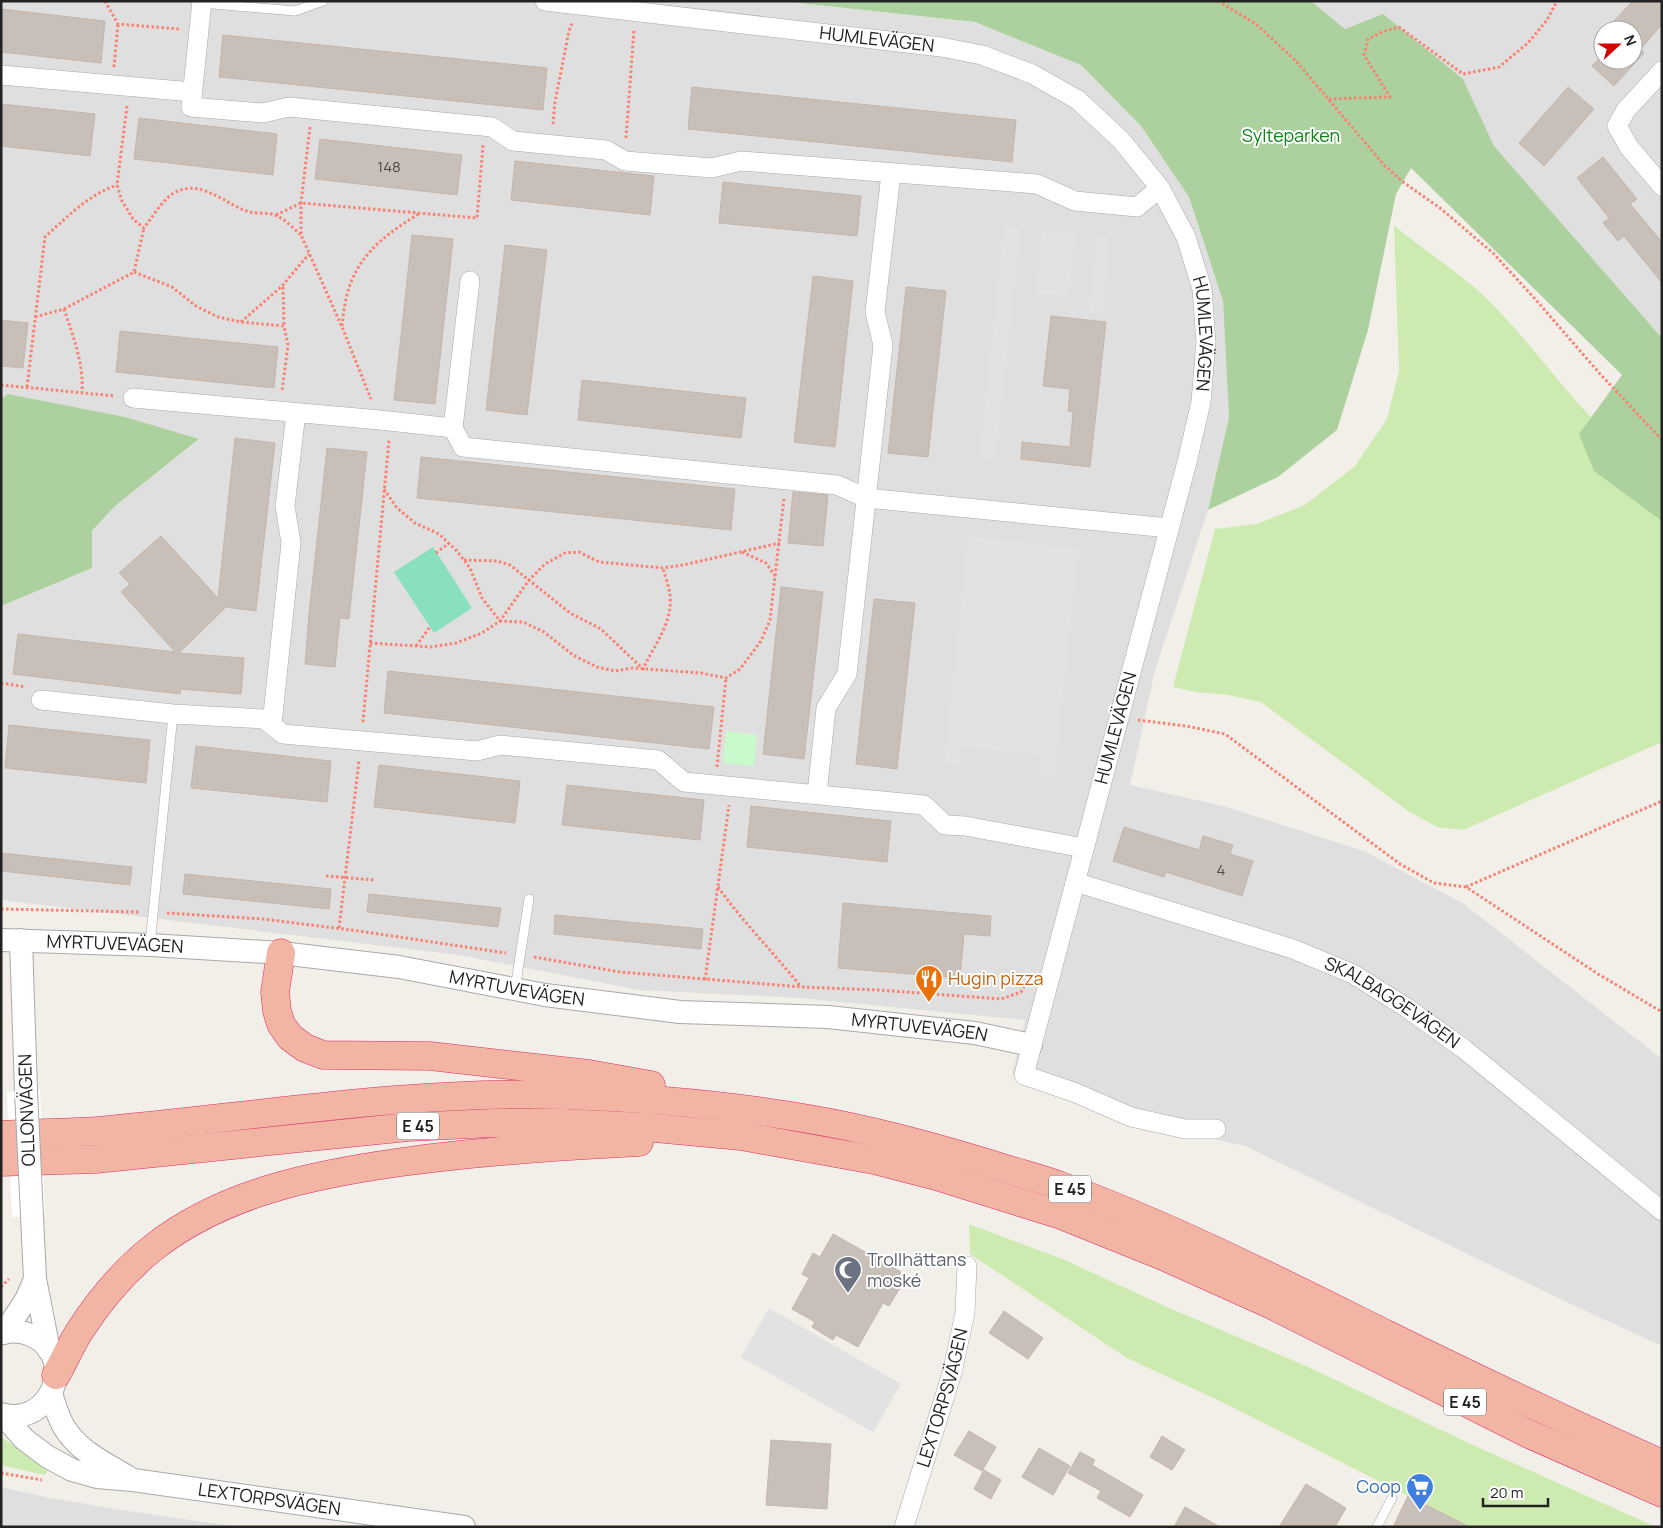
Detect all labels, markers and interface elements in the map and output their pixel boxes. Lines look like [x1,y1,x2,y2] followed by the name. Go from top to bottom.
[818,20,936,57] street label: HUMLEVÄGEN
[1593,20,1643,70] north arrow
[1620,32,1641,48] text: N
[1242,123,1340,147] park label: Sylteparken
[377,156,401,177] house number: 148
[1188,273,1219,392] street label: HUMLEVÄGEN
[1089,669,1142,787] street label: HUMLEVÄGEN
[1217,859,1226,880] house number: 4
[46,929,184,958] street label: MYRTUVEVÄGEN
[1321,950,1465,1053] street label: SKALBAGGEVÄGEN
[447,964,586,1011] street label: MYRTUVEVÄGEN
[914,964,944,1003] restaurant icon: Hugin pizza
[948,966,1044,990] place label: Hugin pizza
[850,1007,990,1046] street label: MYRTUVEVÄGEN
[12,1053,40,1167] street label: OLLONVÄGEN
[397,1112,439,1140] road number: E 45
[1049,1176,1091,1202] road number: E 45
[867,1247,966,1292] place label: Trollhättans moské
[833,1255,863,1294] mosque icon: Trollhättans moské
[910,1326,972,1470] street label: LEXTORPSVÄGEN
[1444,1388,1486,1415] road number: E 45
[1405,1472,1435,1511] supermarket icon: Coop
[1356,1474,1401,1498] place label: Coop
[197,1476,342,1520] street label: LEXTORPSVÄGEN
[1483,1476,1548,1508] scale bar
[1490,1482,1523,1503] text: 20 m

